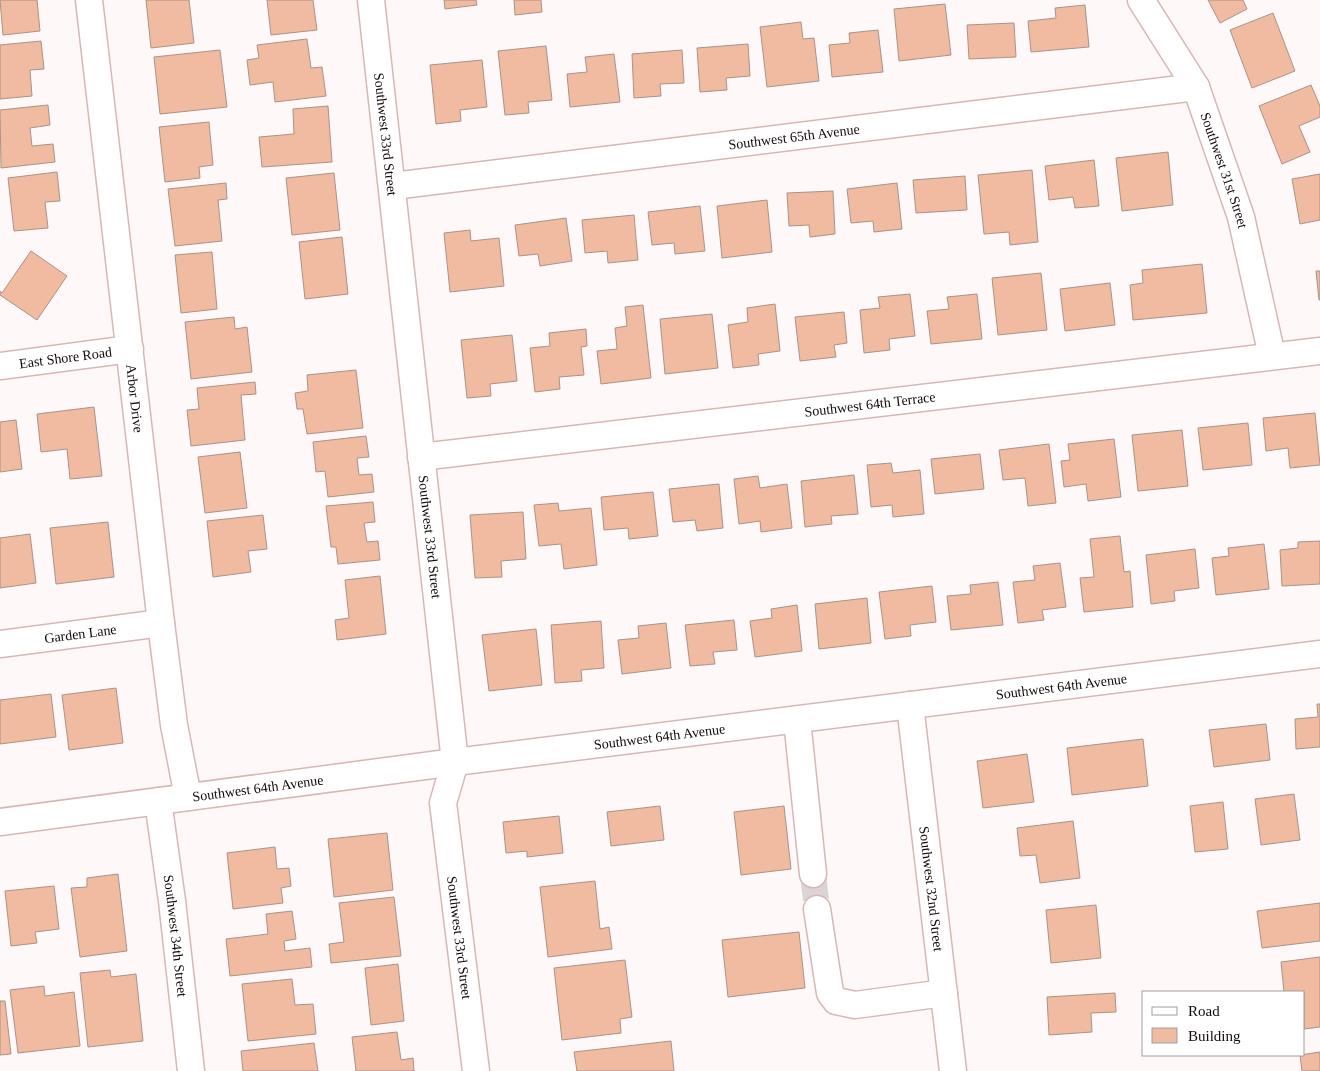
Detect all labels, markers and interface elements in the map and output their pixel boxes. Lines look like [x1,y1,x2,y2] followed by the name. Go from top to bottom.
[372,72,400,197] street label: Southwest 33rd Street
[1198,110,1251,230] street label: Southwest 31st Street
[728,121,860,152] street label: Southwest 65th Avenue
[18,344,113,371] street label: East Shore Road
[124,363,146,433] street label: Arbor Drive
[804,389,936,419] street label: Southwest 64th Terrace
[416,474,444,599] street label: Southwest 33rd Street
[43,621,117,646] street label: Garden Lane
[995,671,1128,702] street label: Southwest 64th Avenue
[593,721,726,752] street label: Southwest 64th Avenue
[191,772,324,804] street label: Southwest 64th Avenue
[917,825,946,952] street label: Southwest 32nd Street
[161,874,190,998] street label: Southwest 34th Street
[445,875,475,1000] street label: Southwest 33rd Street
[1142,991,1305,1056] legend
[1188,1003,1220,1019] text: Road
[1188,1028,1241,1044] text: Building

